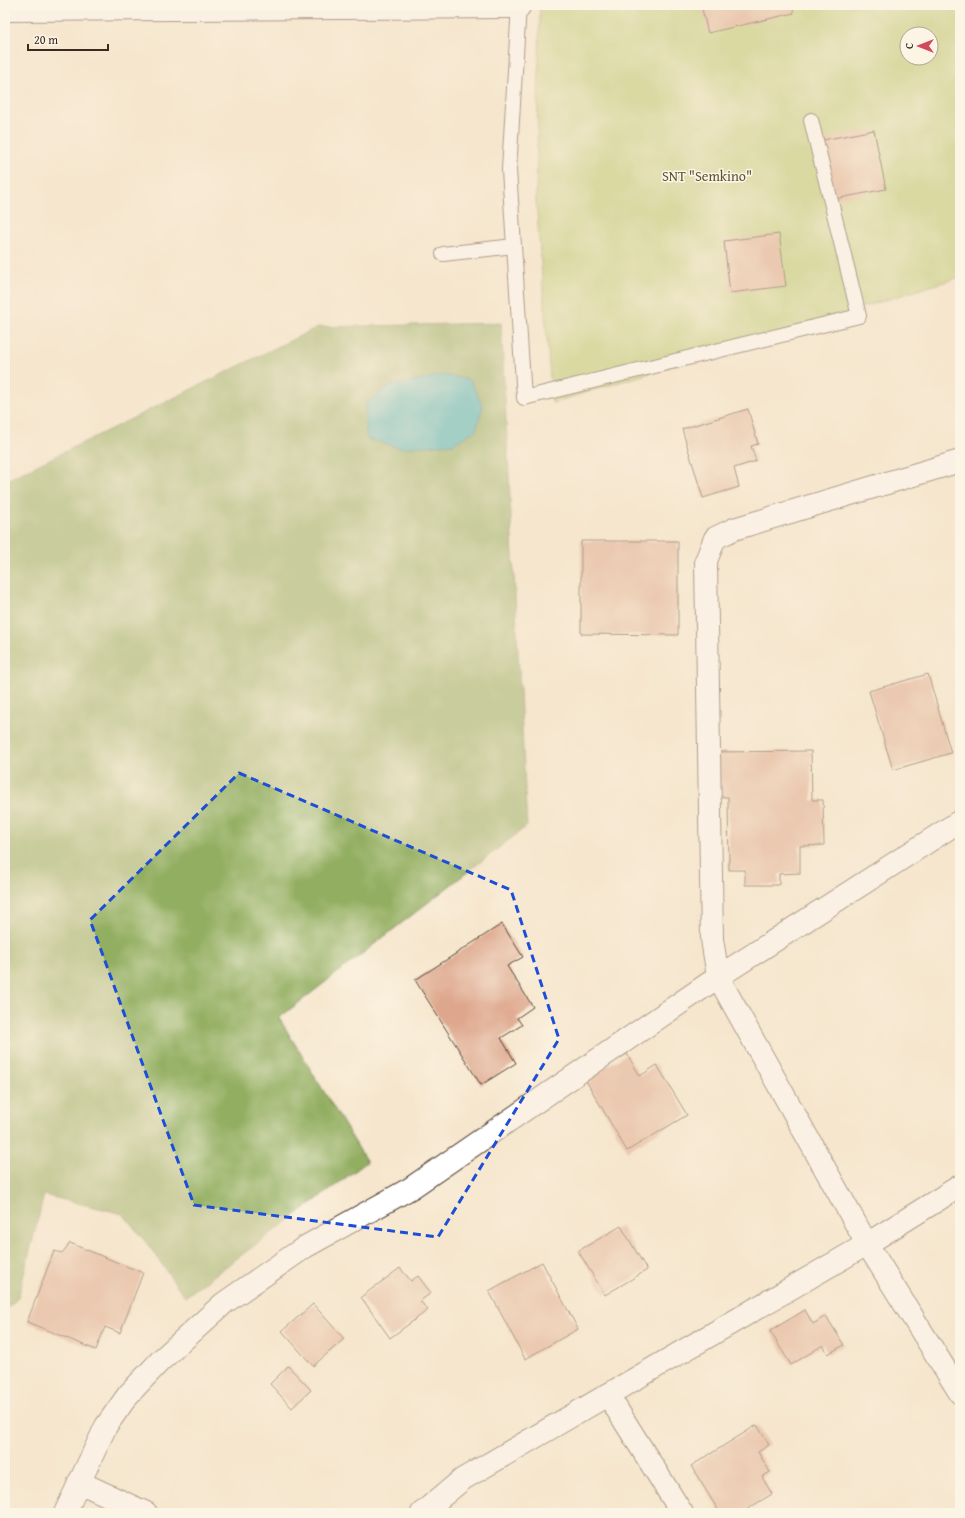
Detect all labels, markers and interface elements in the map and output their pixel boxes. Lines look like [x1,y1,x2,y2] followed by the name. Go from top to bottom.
[28,26,108,52] scale bar
[899,26,939,66] north arrow
[34,31,58,48] text: 20 m
[901,43,917,49] text: С
[662,166,752,186] park label: SNT "Semkino"

